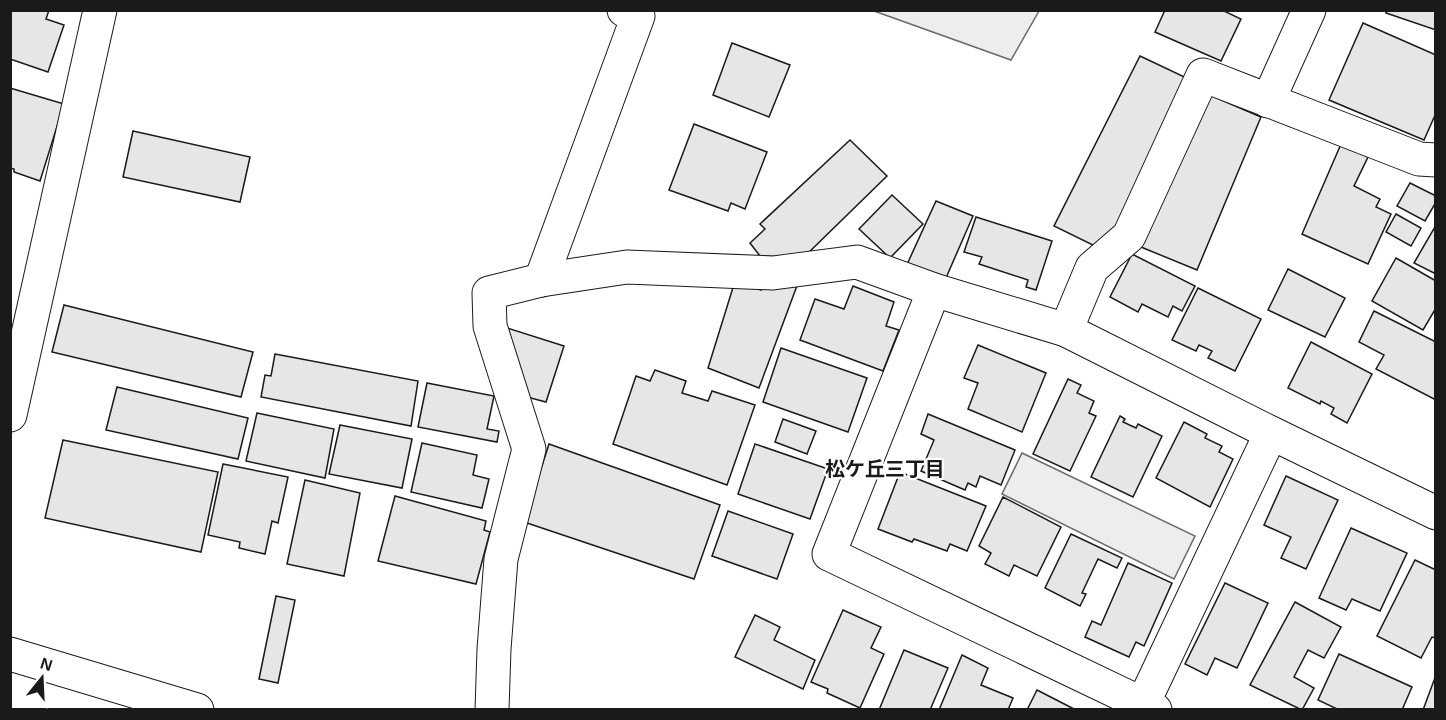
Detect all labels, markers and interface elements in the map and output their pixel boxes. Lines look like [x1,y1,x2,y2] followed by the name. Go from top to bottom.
[825,458,945,480] district label: 松ケ丘三丁目
[12,648,72,708] north arrow
[38,654,55,674] text: N

